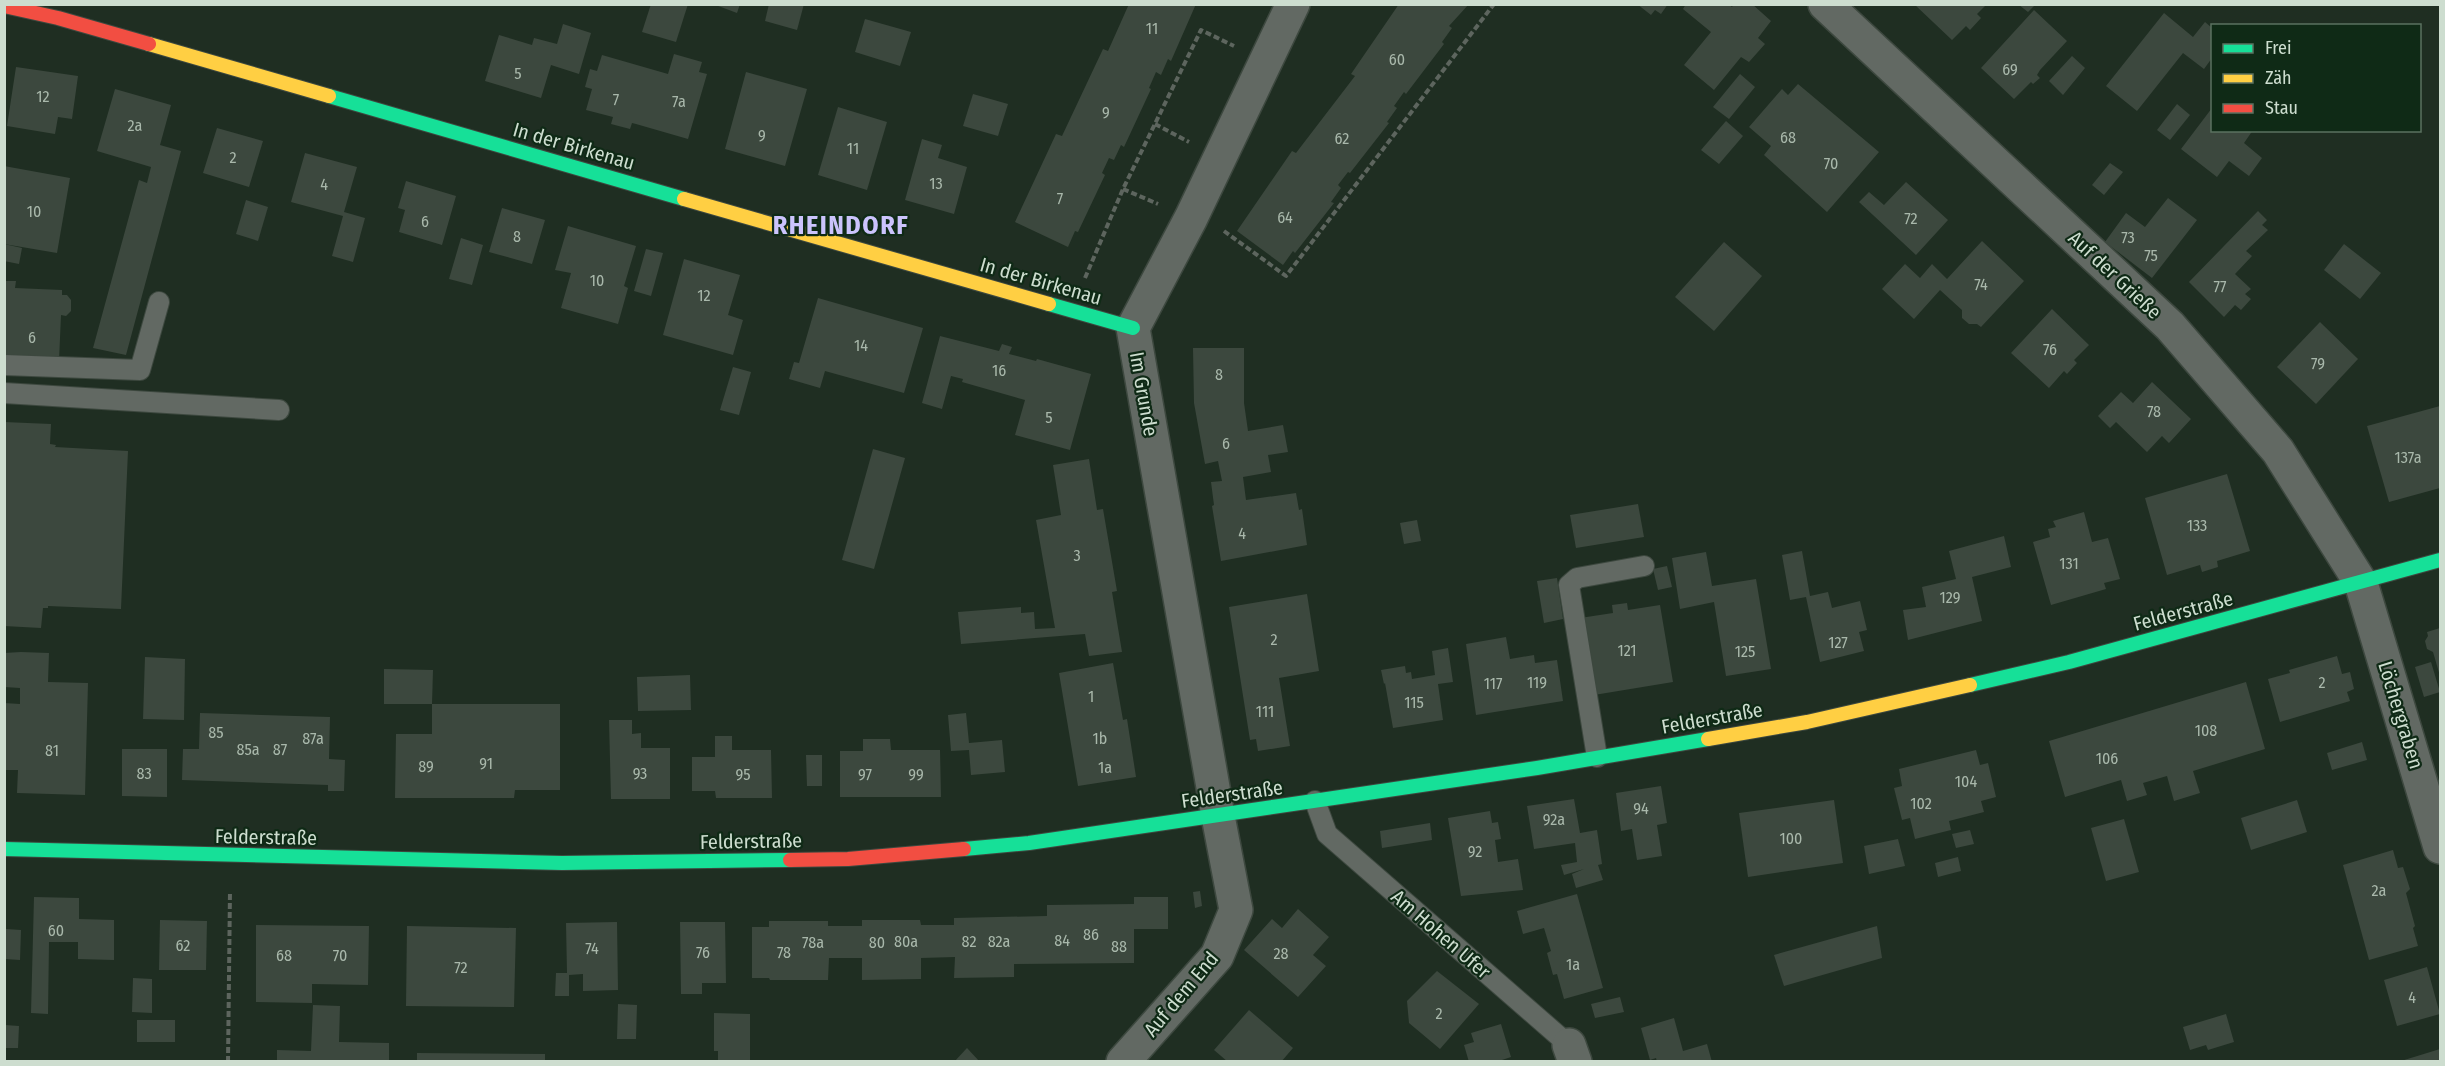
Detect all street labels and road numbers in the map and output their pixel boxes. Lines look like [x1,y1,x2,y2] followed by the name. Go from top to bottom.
[510,117,638,175] street label: In der Birkenau
[2064,226,2166,324] street label: Auf der Grieße
[977,252,1105,310] street label: In der Birkenau
[1125,350,1163,438] street label: Im Grunde
[2131,586,2235,636] street label: Felderstraße
[2373,658,2429,772] street label: Löchergraben
[1660,697,1764,739] street label: Felderstraße
[1180,775,1284,813] street label: Felderstraße
[215,824,317,850] street label: Felderstraße
[700,828,802,854] street label: Felderstraße
[1387,884,1495,984] street label: Am Hohen Ufer
[1139,947,1223,1041] street label: Auf dem End

